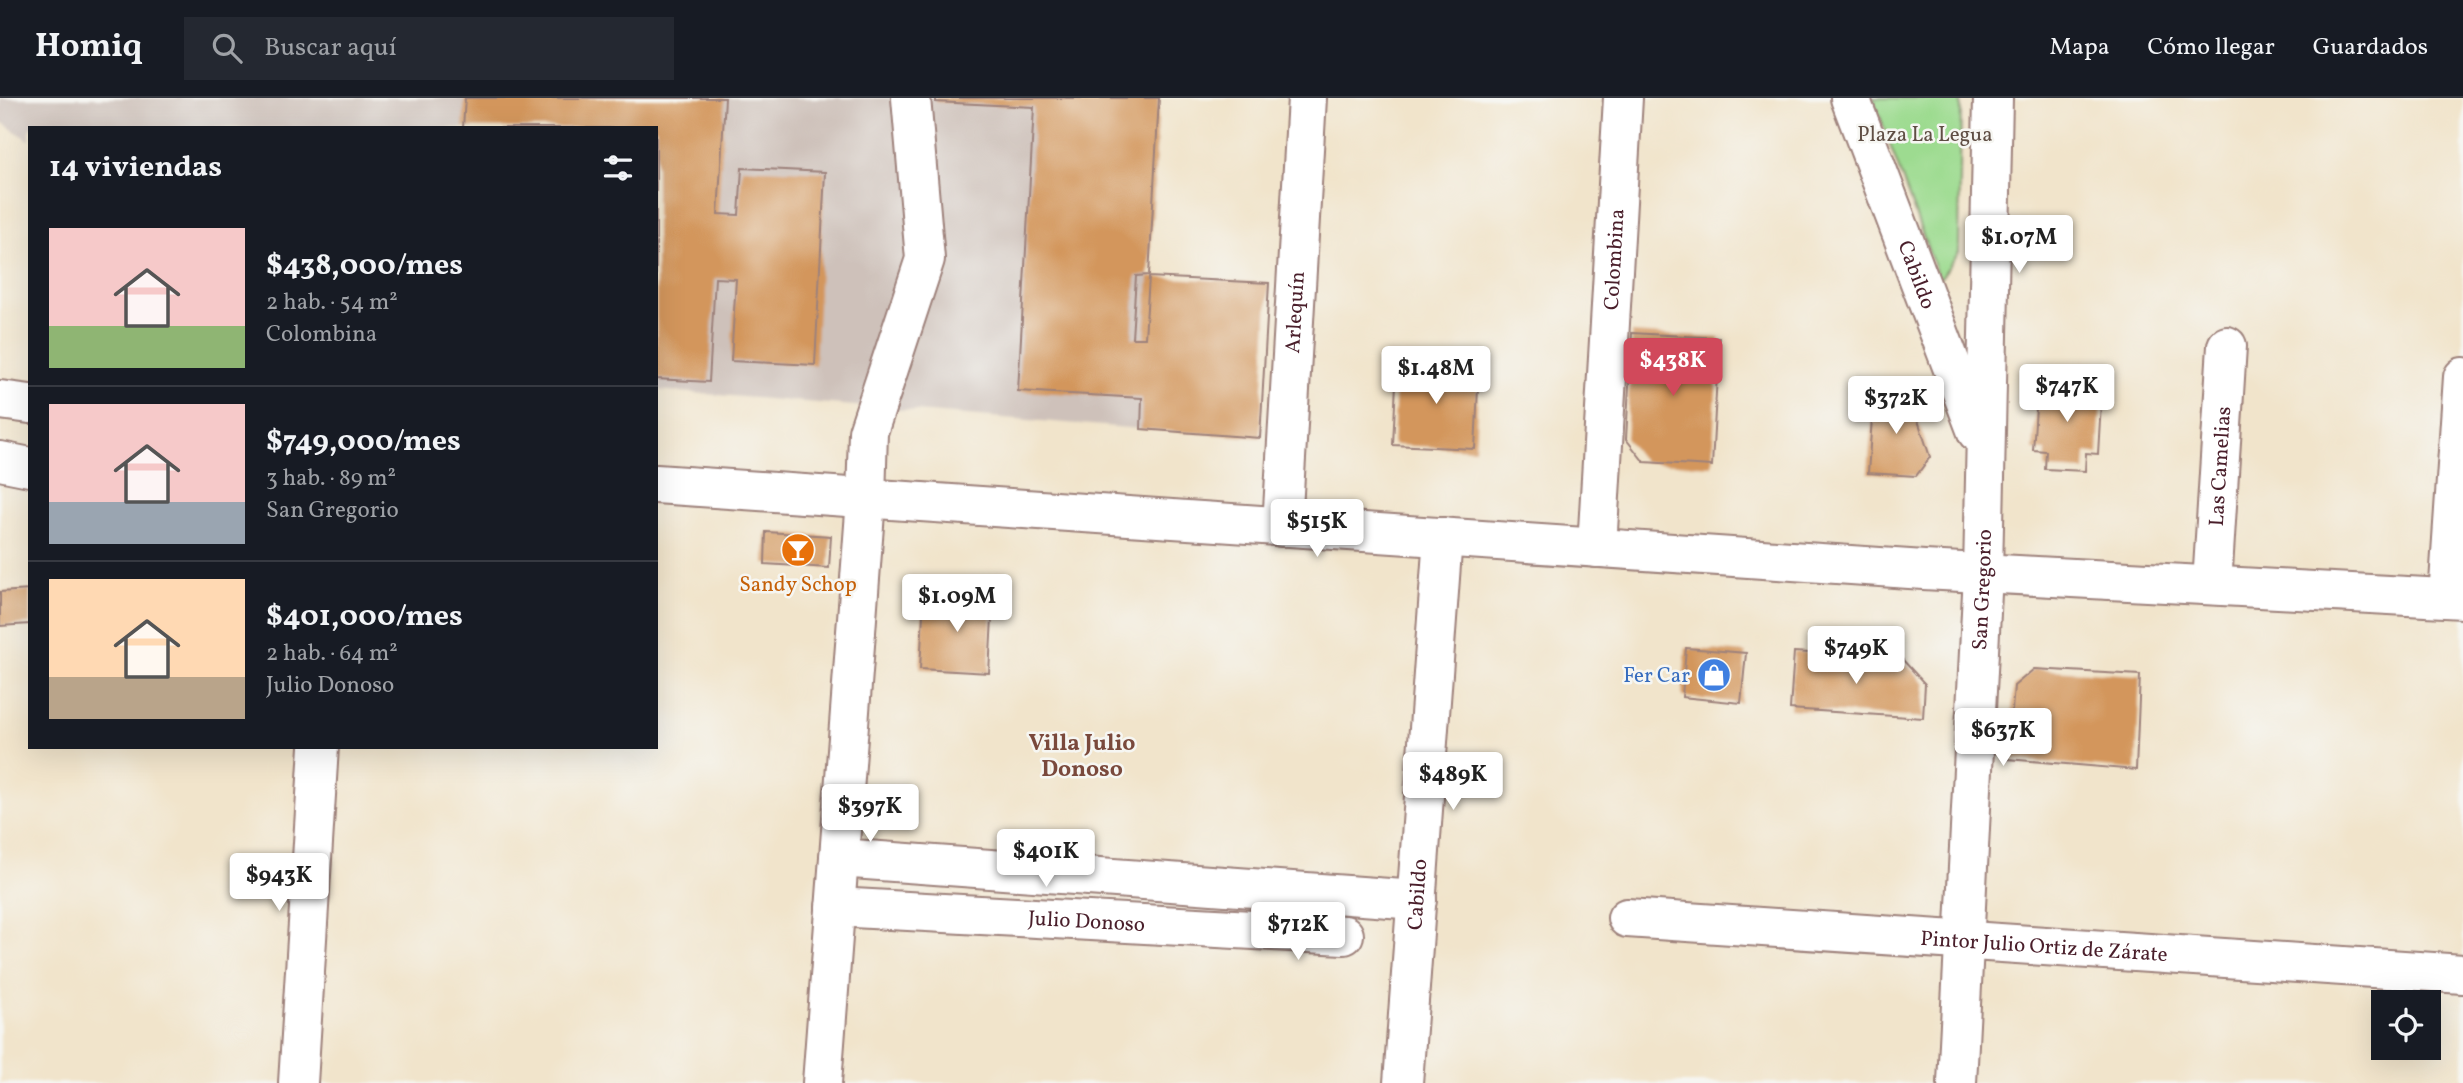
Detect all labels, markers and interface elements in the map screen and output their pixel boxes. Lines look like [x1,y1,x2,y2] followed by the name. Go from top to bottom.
[184,17,674,80] search box
[35,25,142,71] text: Homiq
[208,29,246,67] icon: search
[264,30,397,66] text: Buscar aquí
[2050,31,2110,65] text: Mapa
[2148,31,2275,65] text: Cómo llegar
[2313,31,2428,65] text: Guardados
[1857,121,1993,150] park label: Plaza La Legua
[49,147,222,189] text: 14 viviendas
[599,149,637,187] icon: filters
[1598,208,1633,311] street label: Colombina
[1962,216,2076,275] pin: $1.07M
[1981,222,2057,254] text: $1.07M
[1890,237,1942,314] street label: Cabildo
[266,245,463,287] text: $438,000/mes
[105,256,189,340] icon: home
[1279,271,1313,354] street label: Arlequín
[266,287,398,319] text: 2 hab. · 54 m²
[266,319,377,351] text: Colombina
[1624,338,1722,398] pin: $438K
[1640,345,1706,377] text: $438K
[1379,346,1493,406] pin: $1.48M
[1397,353,1475,385] text: $1.48M
[2018,364,2116,424] pin: $747K
[2035,371,2099,403] text: $747K
[1847,376,1945,436] pin: $372K
[1864,383,1928,415] text: $372K
[2203,405,2239,527] street label: Las Camelias
[266,421,461,463] text: $749,000/mes
[105,432,189,516] icon: home
[266,463,396,495] text: 3 hab. · 89 m²
[266,495,399,527] text: San Gregorio
[1268,500,1366,559] pin: $515K
[1287,506,1347,538] text: $515K
[1966,529,2000,651] street label: San Gregorio
[779,531,817,569] bar icon: Sandy Schop
[739,571,857,600] place label: Sandy Schop
[900,574,1014,634] pin: $1.09M
[918,581,996,613] text: $1.09M
[266,596,463,638] text: $401,000/mes
[105,607,189,691] icon: home
[1807,626,1905,686] pin: $749K
[1824,633,1888,665] text: $749K
[266,638,398,670] text: 2 hab. · 64 m²
[1695,656,1733,694] shop icon: Fer Car
[1623,662,1690,691] place label: Fer Car
[266,670,394,702] text: Julio Donoso
[1954,708,2052,768] pin: $637K
[1971,715,2035,747] text: $637K
[1028,728,1136,786] district label: Villa Julio Donoso
[1404,752,1502,812] pin: $489K
[1419,759,1487,791] text: $489K
[821,784,919,844] pin: $397K
[838,791,902,823] text: $397K
[997,830,1095,889] pin: $401K
[1013,836,1079,868] text: $401K
[230,854,328,913] pin: $943K
[1401,858,1435,931] street label: Cabildo
[246,860,312,892] text: $943K
[1249,902,1347,962] pin: $712K
[1027,905,1146,940] street label: Julio Donoso
[1267,909,1329,941] text: $712K
[1919,925,2169,970] street label: Pintor Julio Ortiz de Zárate
[2371,990,2441,1060] map controls
[2371,990,2441,1060] button: locate

